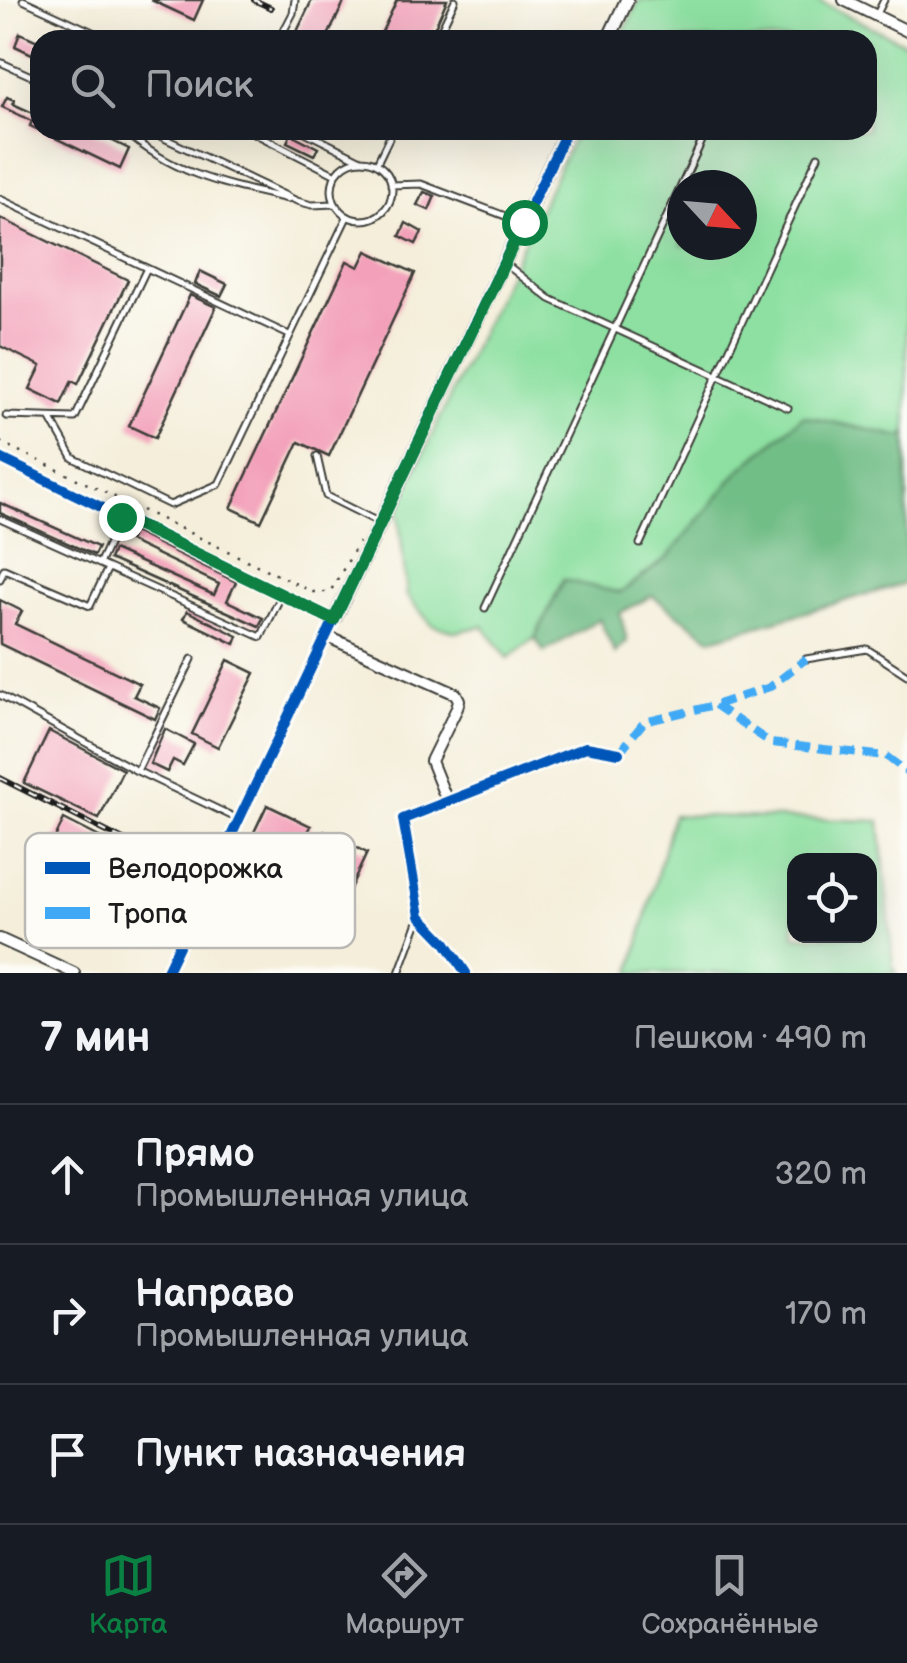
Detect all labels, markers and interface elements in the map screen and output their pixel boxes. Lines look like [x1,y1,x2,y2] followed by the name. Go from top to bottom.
[30,30,877,140] search box
[65,58,120,113] icon: search
[145,63,253,108] text: Поиск
[667,170,757,260] north arrow
[502,200,548,246] route start
[99,495,145,541] route end
[25,833,355,948] legend
[108,853,284,886] text: Велодорожка
[787,853,877,943] map controls
[787,853,877,943] button: locate
[108,898,188,931] text: Тропа
[40,1013,150,1064] text: 7 мин
[633,1019,867,1058] text: Пешком · 490 m
[135,1132,254,1177] text: Прямо
[40,1147,95,1202] icon: ahead
[775,1155,867,1194] text: 320 m
[135,1177,469,1216] text: Промышленная улица
[135,1272,294,1317] text: Направо
[40,1287,95,1342] icon: right
[785,1295,867,1334] text: 170 m
[135,1317,469,1356] text: Промышленная улица
[40,1427,95,1482] icon: arrive
[135,1432,466,1477] text: Пункт назначения
[89,1548,168,1641] tab: Карта
[345,1548,464,1641] tab: Маршрут
[641,1548,818,1641] tab: Сохранённые

